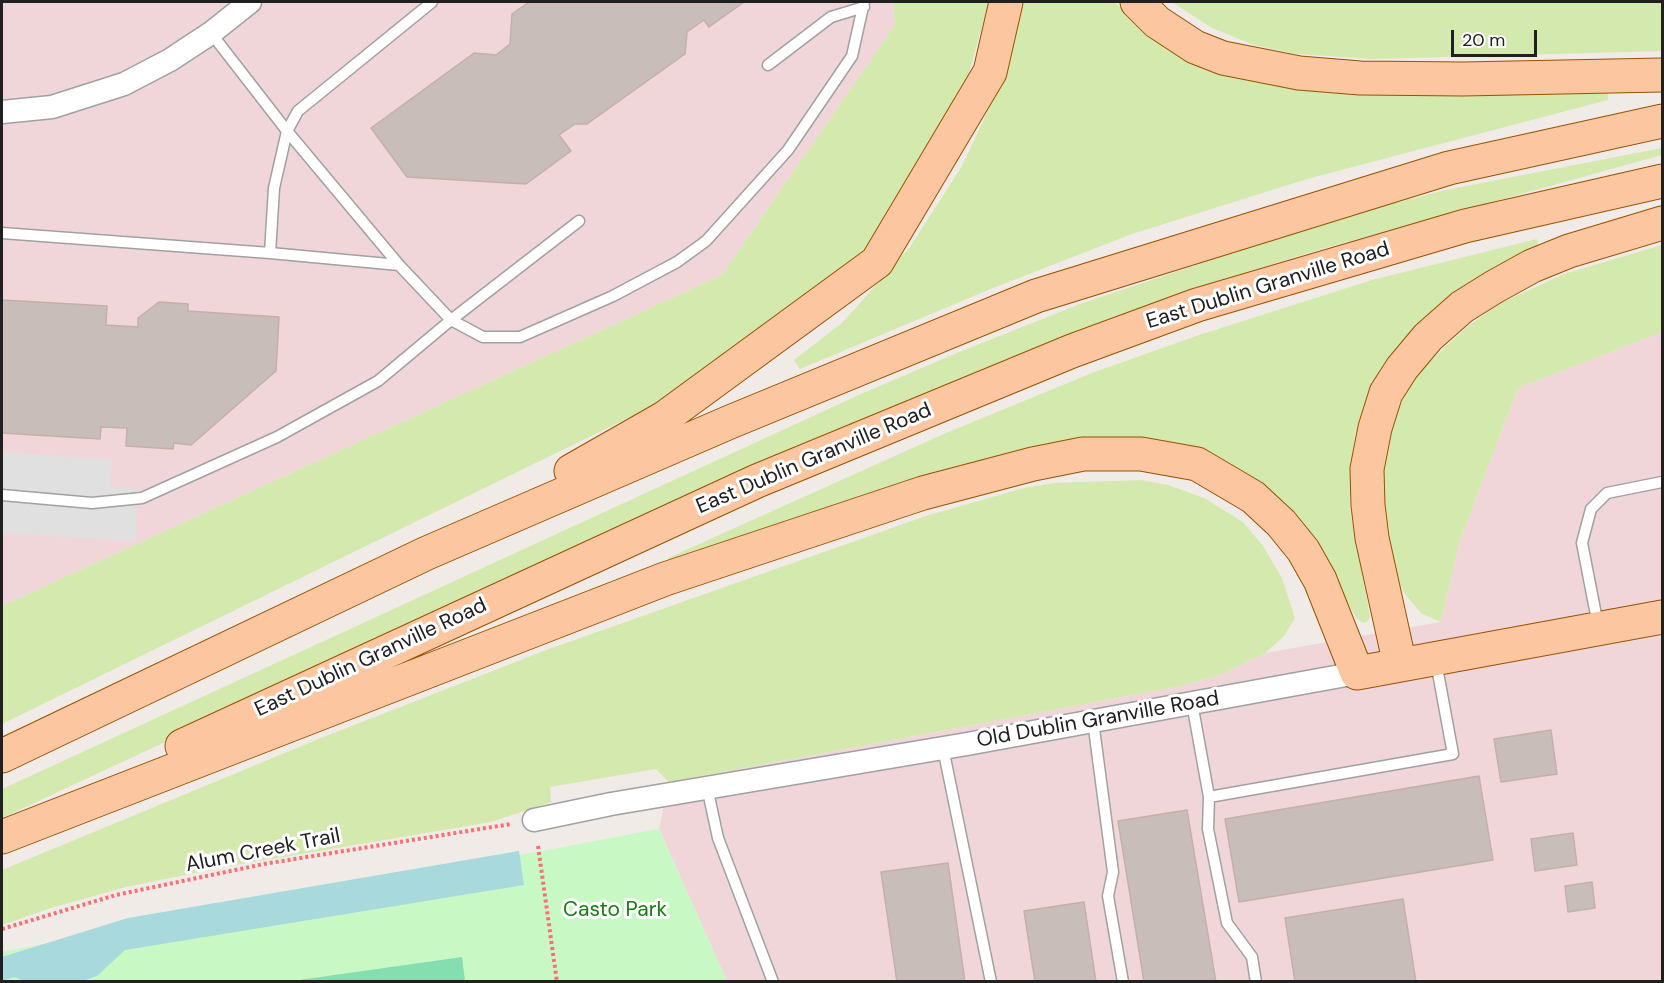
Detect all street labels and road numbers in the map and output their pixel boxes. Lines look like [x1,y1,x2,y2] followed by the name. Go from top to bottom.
[1143,237,1393,335] street label: East Dublin Granville Road
[693,398,935,520] street label: East Dublin Granville Road
[251,593,491,723] street label: East Dublin Granville Road
[975,686,1221,754] street label: Old Dublin Granville Road
[184,824,342,878] street label: Alum Creek Trail

